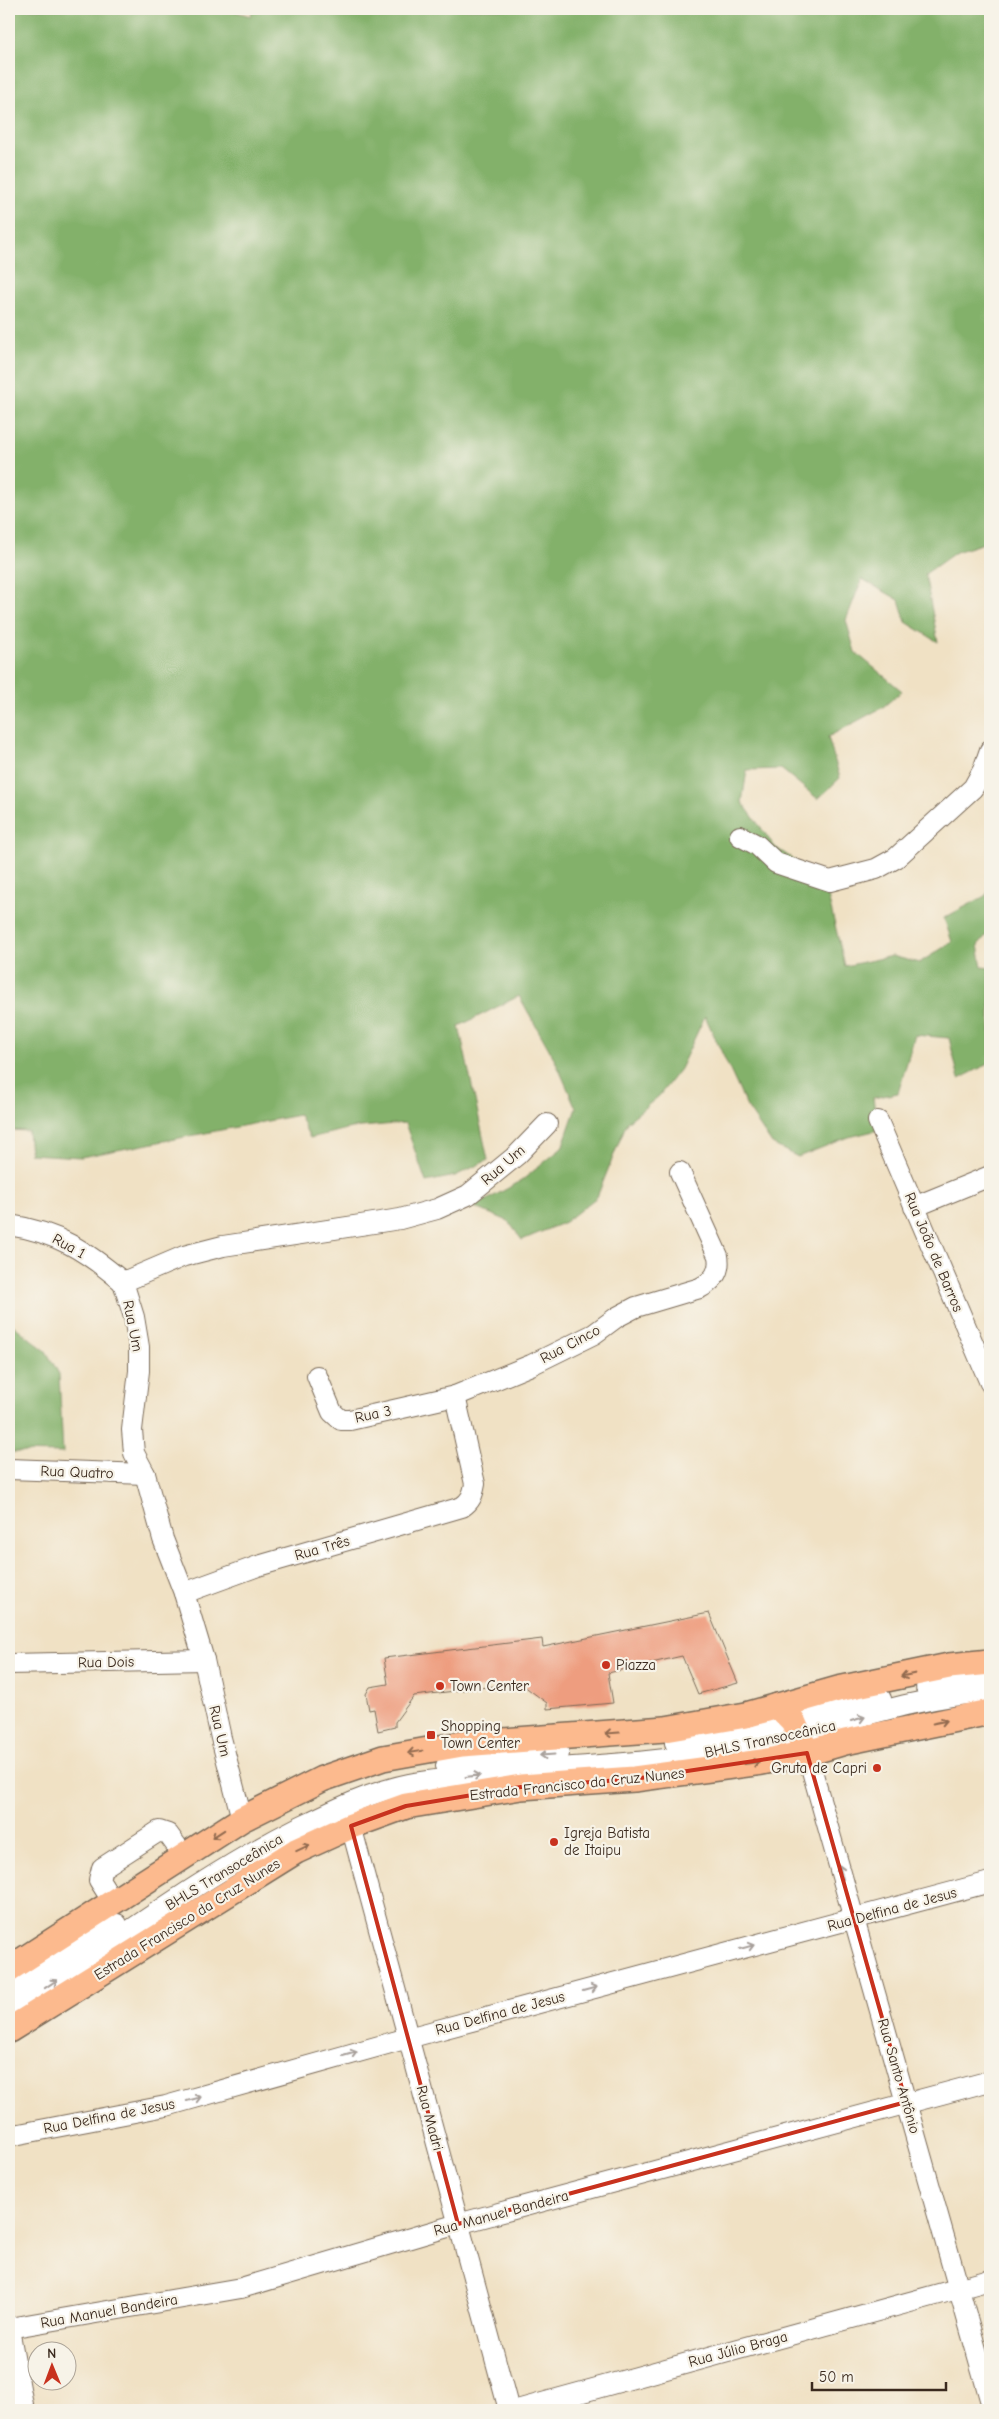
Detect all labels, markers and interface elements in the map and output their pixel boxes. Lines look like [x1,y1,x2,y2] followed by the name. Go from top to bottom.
[477,1141,529,1189] street label: Rua Um
[901,1190,967,1314] street label: Rua João de Barros
[49,1230,89,1262] street label: Rua 1
[119,1299,147,1353] street label: Rua Um
[537,1321,603,1367] street label: Rua Cinco
[353,1401,393,1427] street label: Rua 3
[40,1462,114,1482] street label: Rua Quatro
[292,1532,352,1564] street label: Rua Três
[78,1653,134,1671] street label: Rua Dois
[616,1656,656,1674] place label: Piazza
[600,1659,612,1671] marker: Piazza
[900,1671,916,1680] one-way arrow
[450,1677,529,1695] place label: Town Center
[434,1680,446,1692] marker: Town Center
[205,1704,235,1758] street label: Rua Um
[850,1713,866,1723] one-way arrow
[703,1716,837,1762] street label: BHLS Transoceânica
[441,1717,520,1752] place label: Shopping Town Center
[931,1717,947,1726] one-way arrow
[425,1729,437,1741] marker: Shopping Town Center
[604,1729,620,1738] one-way arrow
[407,1748,423,1757] one-way arrow
[539,1750,555,1759] one-way arrow
[744,1758,760,1768] one-way arrow
[771,1759,867,1777] place label: Gruta de Capri
[871,1762,883,1774] marker: Gruta de Capri
[469,1764,685,1804] street label: Estrada Francisco da Cruz Nunes
[465,1771,481,1781] one-way arrow
[564,1824,650,1859] place label: Igreja Batista de Itaipu
[211,1829,225,1839] one-way arrow
[162,1830,286,1914] street label: BHLS Transoceânica
[548,1836,560,1848] marker: Igreja Batista de Itaipu
[295,1843,310,1852] one-way arrow
[91,1854,283,1984] street label: Estrada Francisco da Cruz Nunes
[836,1864,846,1880] one-way arrow
[825,1883,959,1935] street label: Rua Delfina de Jesus
[739,1942,755,1951] one-way arrow
[43,1979,57,1989] one-way arrow
[582,1984,598,1993] one-way arrow
[433,1987,567,2039] street label: Rua Delfina de Jesus
[874,2016,924,2136] street label: Rua Santo Antônio
[342,2049,358,2059] one-way arrow
[413,2083,447,2153] street label: Rua Madri
[42,2094,176,2138] street label: Rua Delfina de Jesus
[185,2094,201,2103] one-way arrow
[432,2186,570,2240] street label: Rua Manuel Bandeira
[39,2290,179,2332] street label: Rua Manuel Bandeira
[686,2327,790,2371] street label: Rua Júlio Braga
[28,2342,78,2392] north arrow
[47,2345,56,2362] text: N
[812,2359,945,2391] scale bar
[819,2368,854,2386] text: 50 m

